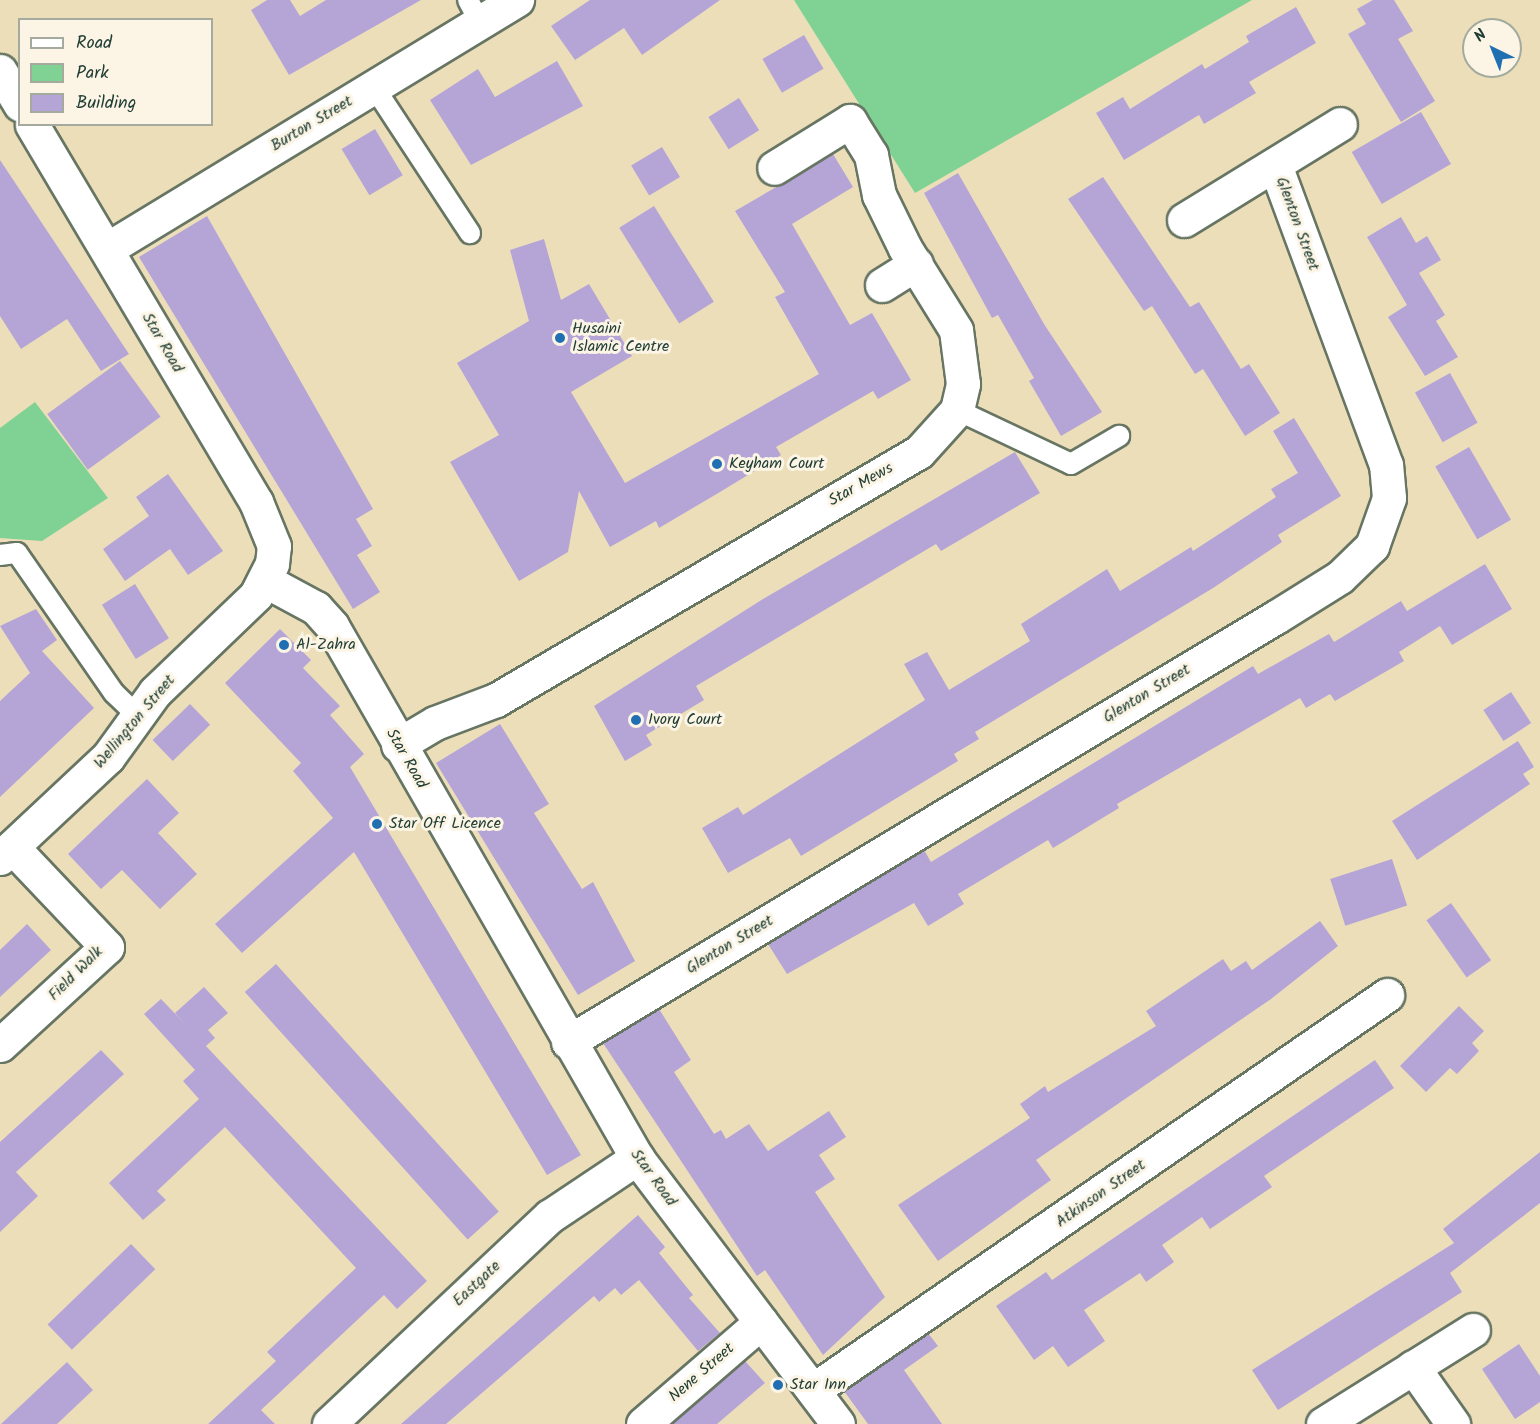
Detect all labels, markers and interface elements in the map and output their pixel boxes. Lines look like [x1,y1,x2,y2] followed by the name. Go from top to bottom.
[18,18,213,126] legend
[1462,18,1522,78] north arrow
[1469,23,1493,49] text: N
[76,29,112,58] text: Road
[76,59,109,88] text: Park
[76,89,136,118] text: Building
[268,92,356,156] street label: Burton Street
[1271,174,1323,274] street label: Glenton Street
[137,310,187,376] street label: Star Road
[572,319,669,357] place label: Husaini Islamic Centre
[553,331,567,345] marker: Husaini Islamic Centre
[729,454,824,474] place label: Keyham Court
[710,457,724,471] marker: Keyham Court
[825,459,897,511] street label: Star Mews
[296,635,356,655] place label: Al-Zahra
[277,638,291,652] marker: Al-Zahra
[1100,660,1194,728] street label: Glenton Street
[90,671,180,773] street label: Wellington Street
[648,710,722,730] place label: Ivory Court
[629,713,643,727] marker: Ivory Court
[381,726,431,792] street label: Star Road
[389,814,501,834] place label: Star Off Licence
[370,817,384,831] marker: Star Off Licence
[683,911,777,979] street label: Glenton Street
[45,943,107,1005] street label: Field Walk
[626,1146,680,1210] street label: Star Road
[1052,1156,1150,1232] street label: Atkinson Street
[449,1257,505,1311] street label: Eastgate
[665,1339,739,1407] street label: Nene Street
[790,1375,846,1395] place label: Star Inn
[771,1378,785,1392] marker: Star Inn

